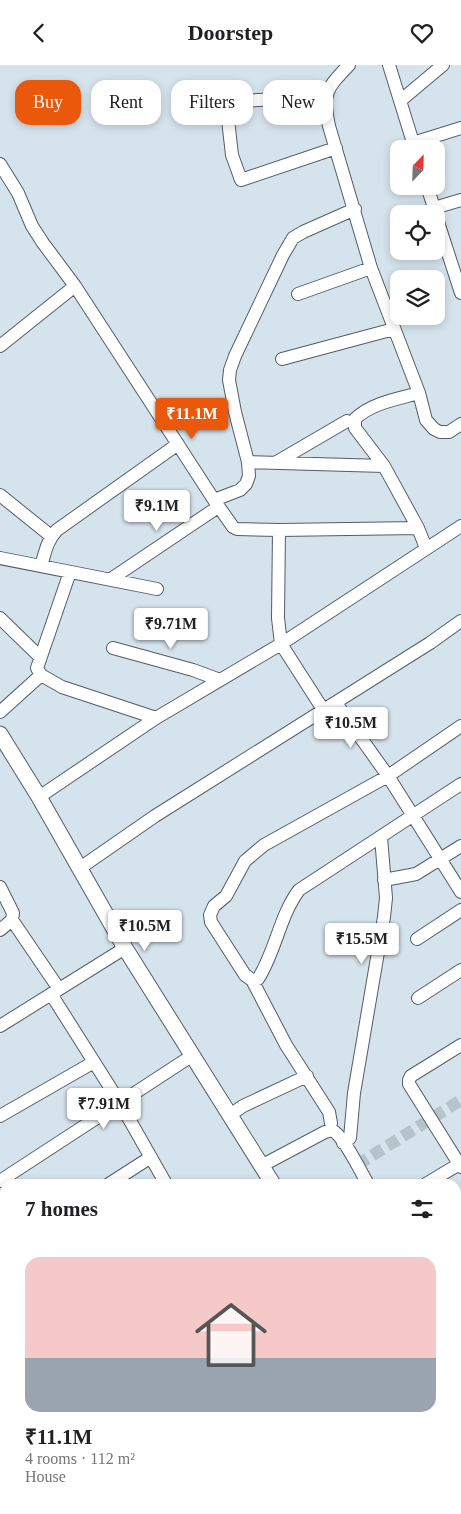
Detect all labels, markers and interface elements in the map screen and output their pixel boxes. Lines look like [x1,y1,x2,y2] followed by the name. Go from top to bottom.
[25,19,53,47] icon: back
[408,19,436,47] icon: heart
[188,20,273,45] text: Doorstep
[15,80,81,125] chip: Buy
[91,80,161,125] chip: Rent
[171,80,253,125] chip: Filters
[263,80,333,125] chip: New
[390,140,445,195] north arrow
[390,140,445,325] map controls
[390,205,445,260] button: locate
[390,270,445,325] button: layers
[151,397,233,440] pin: ₹11.1M
[166,405,218,422] text: ₹11.1M
[122,489,192,532] pin: ₹9.1M
[135,497,179,514] text: ₹9.1M
[130,607,212,650] pin: ₹9.71M
[145,615,197,632] text: ₹9.71M
[310,707,392,749] pin: ₹10.5M
[325,714,377,731] text: ₹10.5M
[104,909,186,952] pin: ₹10.5M
[119,917,171,934] text: ₹10.5M
[321,923,403,965] pin: ₹15.5M
[336,930,388,947] text: ₹15.5M
[63,1087,145,1130] pin: ₹7.91M
[78,1095,130,1112] text: ₹7.91M
[408,1195,436,1223] icon: filters
[25,1197,98,1221] text: 7 homes
[186,1290,276,1380] icon: home
[25,1425,92,1449] text: ₹11.1M
[25,1450,135,1467] text: 4 rooms · 112 m²
[25,1468,66,1485] text: House

